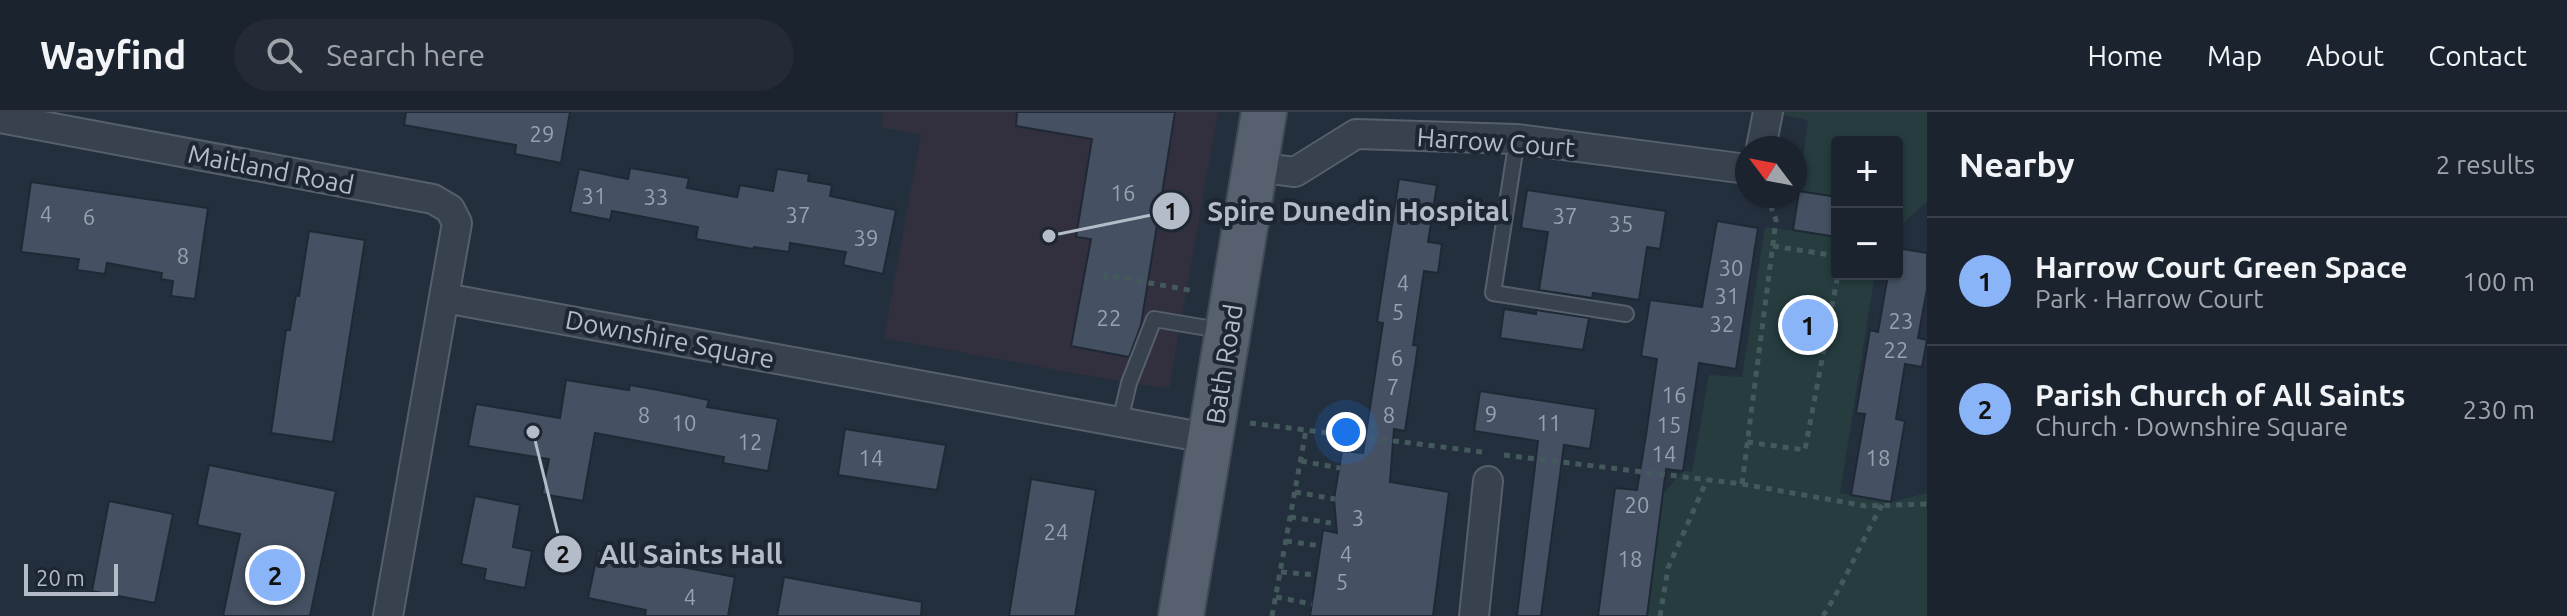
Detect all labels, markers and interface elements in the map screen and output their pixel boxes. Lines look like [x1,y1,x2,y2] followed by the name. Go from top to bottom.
[234,19,794,91] search box
[262,33,306,77] icon: search
[40,34,186,76] text: Wayfind
[326,38,485,72] text: Search here
[2088,40,2163,71] text: Home
[2207,40,2262,71] text: Map
[2306,40,2384,71] text: About
[2428,40,2527,71] text: Contact
[530,121,554,146] house number: 29
[1416,122,1576,162] street label: Harrow Court
[1735,136,1807,208] north arrow
[1831,136,1903,280] map controls
[1831,136,1903,208] button: +
[185,139,357,199] street label: Maitland Road
[1959,145,2074,183] text: Nearby
[2436,150,2535,179] text: 2 results
[1111,180,1135,205] house number: 16
[582,183,606,208] house number: 31
[644,184,668,209] house number: 33
[1151,185,1524,237] callout: Spire Dunedin Hospital
[1207,195,1509,226] text: Spire Dunedin Hospital
[1164,198,1178,225] text: 1
[40,201,52,226] house number: 4
[786,202,810,227] house number: 37
[1553,203,1577,228] house number: 37
[83,204,95,229] house number: 6
[1831,208,1903,280] button: −
[1609,211,1633,236] house number: 35
[854,225,878,250] house number: 39
[177,243,189,268] house number: 8
[2035,250,2408,284] text: Harrow Court Green Space
[1719,255,1743,280] house number: 30
[1978,267,1992,296] text: 1
[2463,267,2535,296] text: 100 m
[1397,270,1409,295] house number: 4
[1715,283,1739,308] house number: 31
[2035,284,2264,313] text: Park · Harrow Court
[1782,295,1834,355] pin: 1
[1392,299,1404,324] house number: 5
[1200,302,1248,426] street label: Bath Road
[563,305,777,373] street label: Downshire Square
[1097,305,1121,330] house number: 22
[1889,308,1913,333] house number: 23
[1710,311,1734,336] house number: 32
[1884,337,1908,362] house number: 22
[1391,345,1403,370] house number: 6
[1387,374,1399,399] house number: 7
[2035,378,2406,412] text: Parish Church of All Saints
[1662,382,1686,407] house number: 16
[1978,395,1992,424] text: 2
[2463,395,2535,424] text: 230 m
[1485,401,1497,426] house number: 9
[638,402,650,427] house number: 8
[1383,402,1395,427] house number: 8
[672,410,696,435] house number: 10
[1537,410,1561,435] house number: 11
[1326,412,1366,452] your location
[1657,412,1681,437] house number: 15
[2035,412,2348,441] text: Church · Downshire Square
[738,429,762,454] house number: 12
[1652,441,1676,466] house number: 14
[859,445,883,470] house number: 14
[1866,445,1890,470] house number: 18
[1625,492,1649,517] house number: 20
[1352,505,1364,530] house number: 3
[1044,519,1068,544] house number: 24
[543,528,799,580] callout: All Saints Hall
[599,538,783,569] text: All Saints Hall
[556,541,570,568] text: 2
[1340,541,1352,566] house number: 4
[249,545,301,605] pin: 2
[1618,546,1642,571] house number: 18
[24,560,118,596] scale bar
[36,565,85,590] text: 20 m
[1336,569,1348,594] house number: 5
[684,584,696,609] house number: 4

